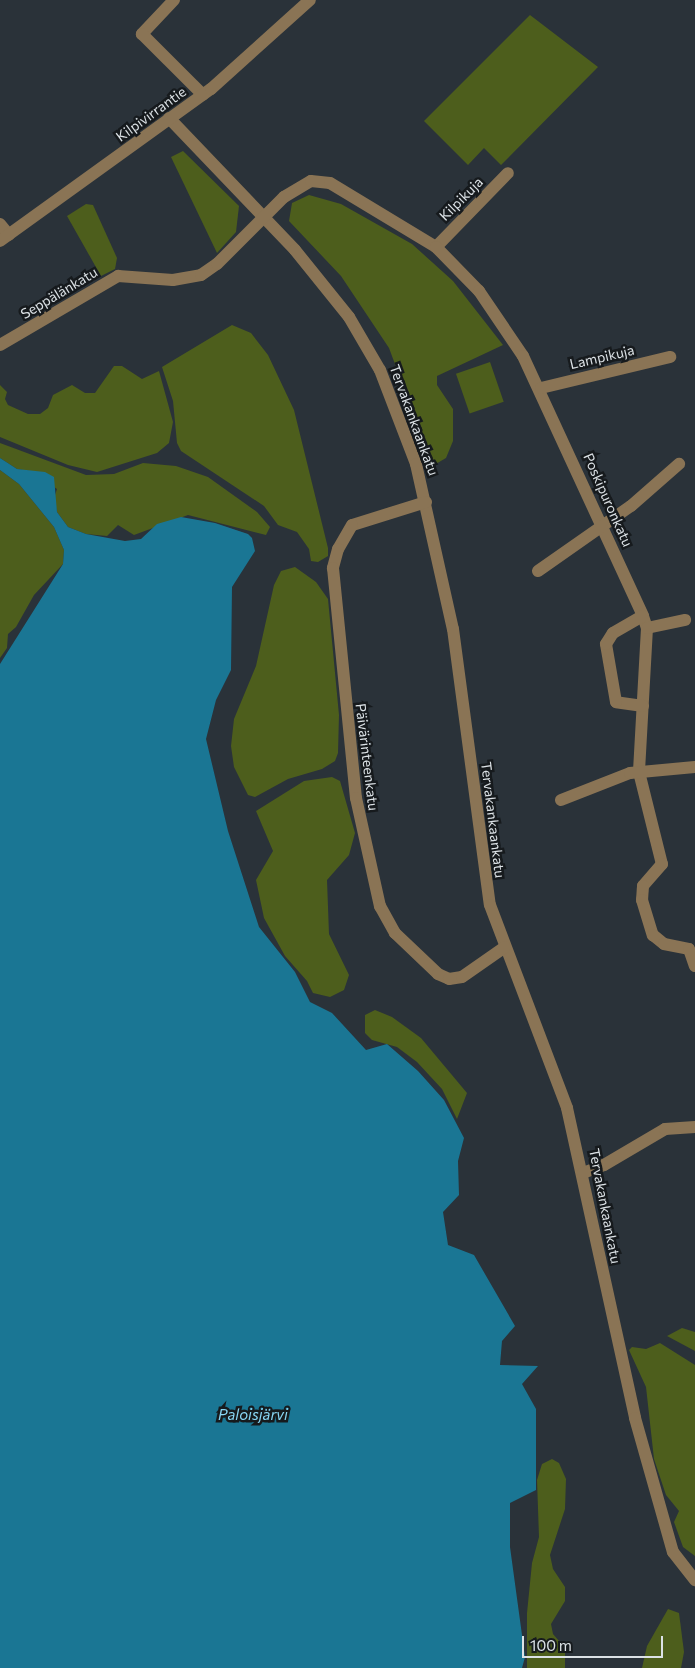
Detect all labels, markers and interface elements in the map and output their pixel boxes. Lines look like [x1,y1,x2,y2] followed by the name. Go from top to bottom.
[113,83,189,145] street label: Kilpivirrantie
[436,174,486,224] street label: Kilpikuja
[18,263,100,323] street label: Seppälänkatu
[568,341,636,373] street label: Lampikuja
[386,362,442,478] street label: Tervakankaankatu
[580,451,636,549] street label: Poskipuronkatu
[352,702,382,812] street label: Päivärinteenkatu
[478,761,508,879] street label: Tervakankaankatu
[586,1147,624,1265] street label: Tervakankaankatu
[218,1406,288,1424] water label: Paloisjärvi
[525,1626,666,1658] scale bar
[530,1636,572,1654] text: 100 m

